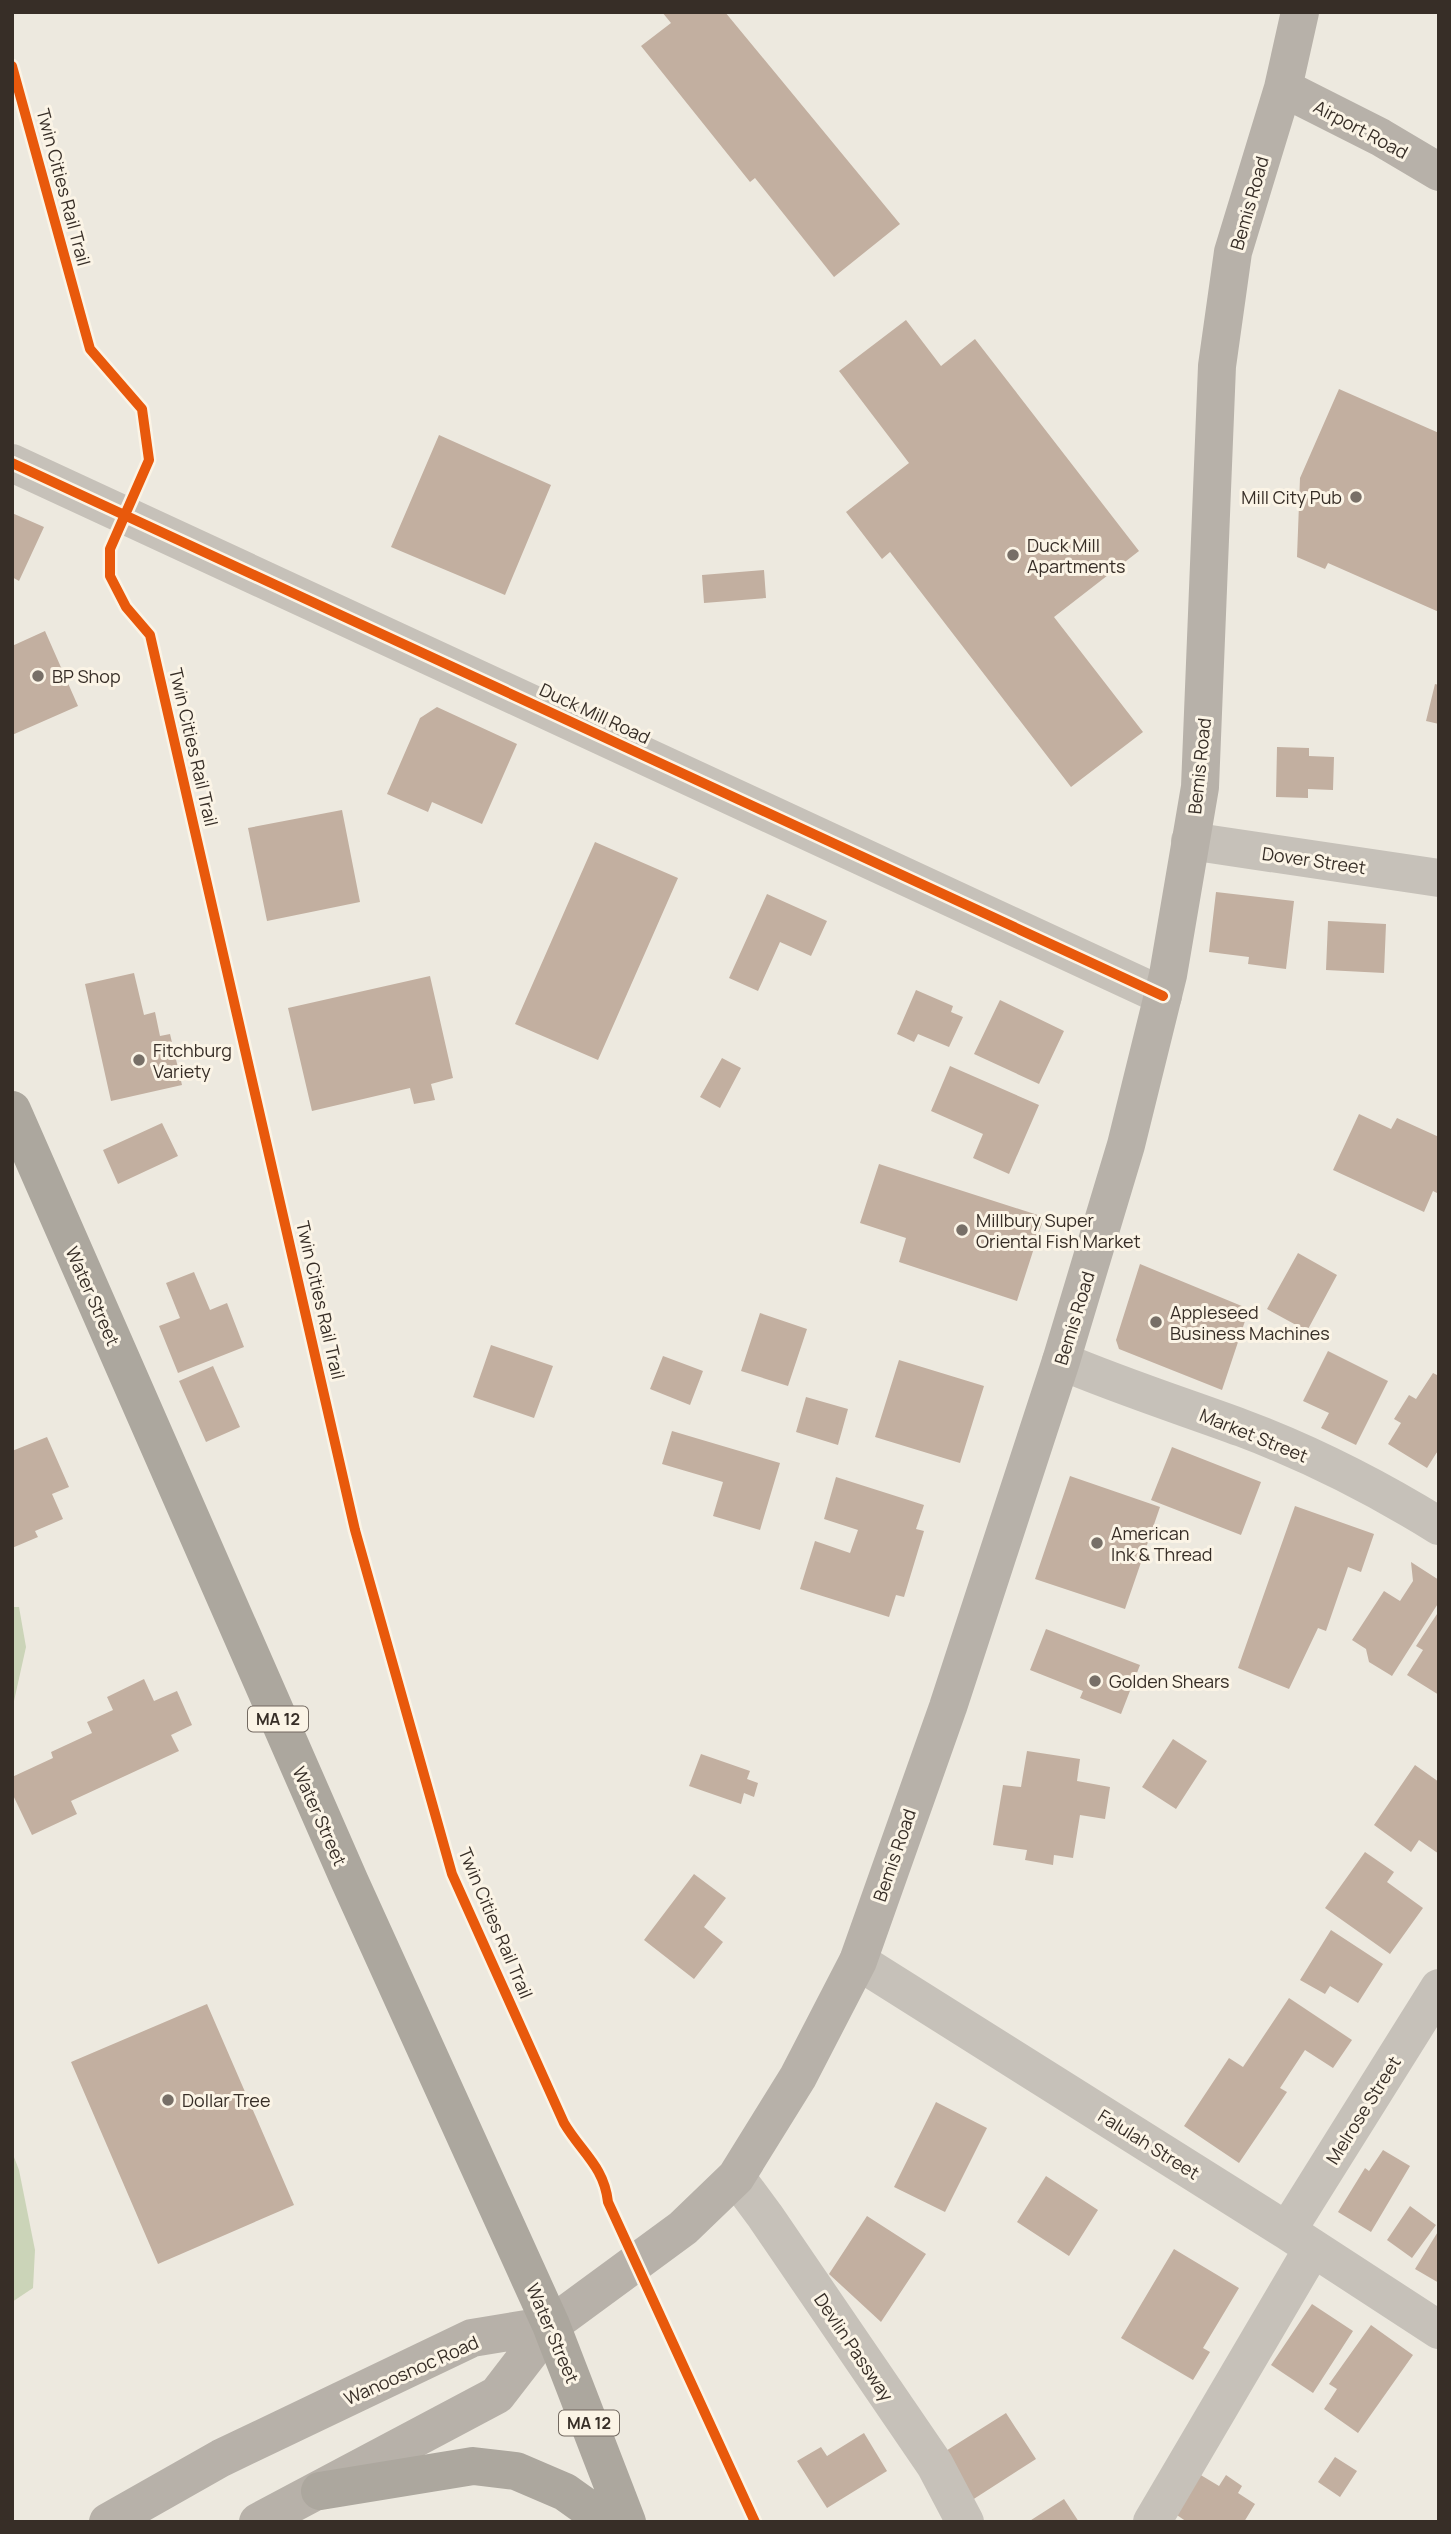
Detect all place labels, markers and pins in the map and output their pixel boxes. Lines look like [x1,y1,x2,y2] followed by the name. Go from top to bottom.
[1241,485,1342,509] place label: Mill City Pub
[1348,489,1364,505] marker: Mill City Pub
[1027,533,1126,578] place label: Duck Mill Apartments
[1005,547,1021,563] marker: Duck Mill Apartments
[52,664,121,688] place label: BP Shop
[30,668,46,684] marker: BP Shop
[153,1038,232,1083] place label: Fitchburg Variety
[131,1052,147,1068] marker: Fitchburg Variety
[976,1208,1141,1253] place label: Millbury Super Oriental Fish Market
[954,1222,970,1238] marker: Millbury Super Oriental Fish Market
[1170,1300,1330,1345] place label: Appleseed Business Machines
[1148,1314,1164,1330] marker: Appleseed Business Machines
[1111,1521,1213,1566] place label: American Ink & Thread
[1089,1535,1105,1551] marker: American Ink & Thread
[1109,1669,1229,1693] place label: Golden Shears
[1087,1673,1103,1689] marker: Golden Shears
[182,2088,270,2112] place label: Dollar Tree
[160,2092,176,2108] marker: Dollar Tree

